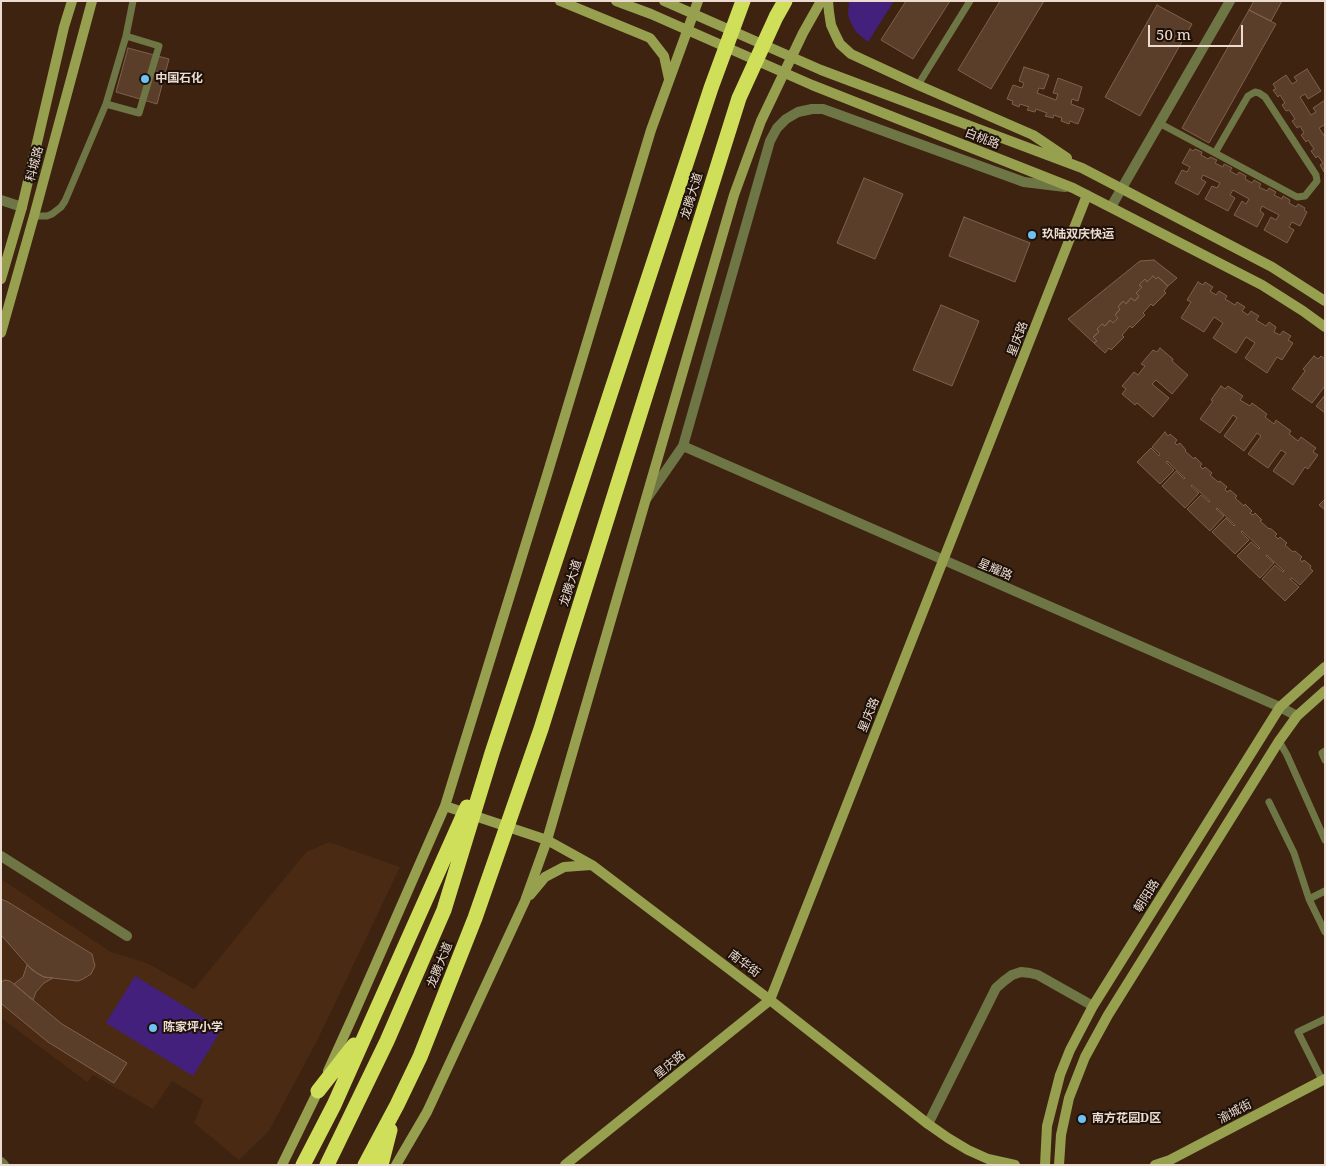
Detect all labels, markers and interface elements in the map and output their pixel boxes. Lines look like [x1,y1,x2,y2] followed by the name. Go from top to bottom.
[1151,15,1246,47] scale bar
[1156,24,1191,44] text: 50 m
[155,72,203,86] place label: 中国石化
[139,73,151,85] marker: 中国石化
[963,126,1001,152] street label: 白桃路
[23,145,47,183] street label: 科城路
[678,171,706,221] street label: 龙腾大道
[1042,228,1114,242] place label: 玖陆双庆快运
[1026,229,1038,241] marker: 玖陆双庆快运
[1005,320,1031,358] street label: 星庆路
[976,556,1014,584] street label: 星耀路
[557,558,585,608] street label: 龙腾大道
[856,696,882,734] street label: 星庆路
[1131,877,1163,915] street label: 朝阳路
[424,940,456,990] street label: 龙腾大道
[725,947,763,981] street label: 南华街
[163,1021,223,1035] place label: 陈家坪小学
[147,1022,159,1034] marker: 陈家坪小学
[651,1048,689,1082] street label: 星庆路
[1216,1097,1254,1127] street label: 渝城街
[1092,1112,1161,1126] place label: 南方花园D区
[1076,1113,1088,1125] marker: 南方花园D区

